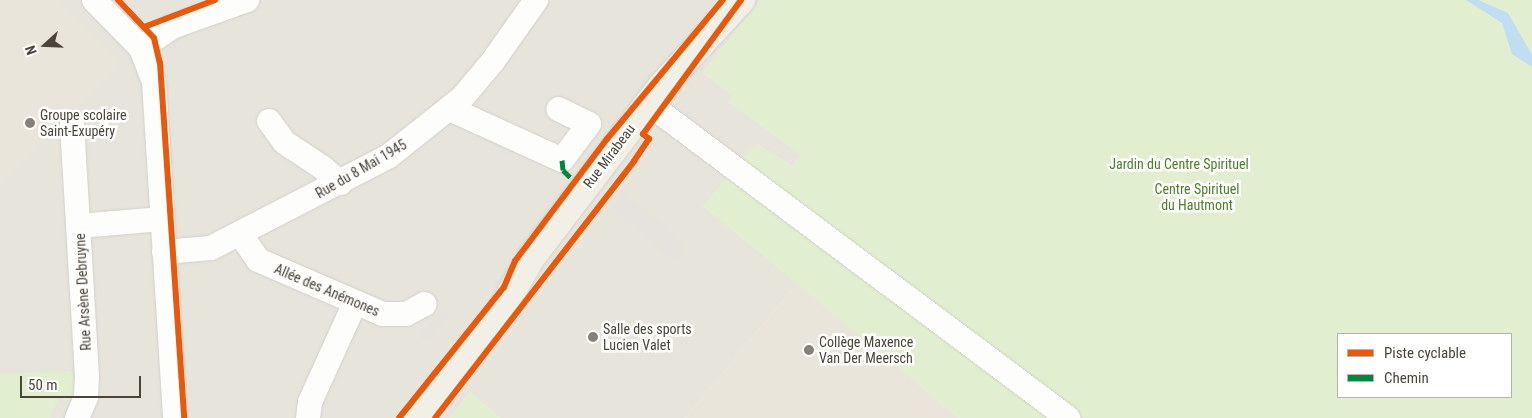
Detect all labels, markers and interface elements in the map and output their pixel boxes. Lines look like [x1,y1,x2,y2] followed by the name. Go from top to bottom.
[20,20,70,70] north arrow
[22,43,40,57] text: N
[40,107,127,140] place label: Groupe scolaire Saint-Exupéry
[24,117,36,129] marker: Groupe scolaire Saint-Exupéry
[580,121,638,191] street label: Rue Mirabeau
[312,136,410,202] street label: Rue du 8 Mai 1945
[1109,156,1249,172] park label: Jardin du Centre Spirituel
[1155,181,1239,213] park label: Centre Spirituel du Hautmont
[72,233,94,351] street label: Rue Arsène Debruyne
[272,260,382,320] street label: Allée des Anémones
[603,321,692,354] place label: Salle des sports Lucien Valet
[587,331,599,343] marker: Salle des sports Lucien Valet
[1337,333,1512,398] legend
[819,334,913,367] place label: Collège Maxence Van Der Meersch
[803,344,815,356] marker: Collège Maxence Van Der Meersch
[1384,344,1466,362] text: Piste cyclable
[22,366,144,398] scale bar
[1384,369,1429,387] text: Chemin
[28,376,58,394] text: 50 m

